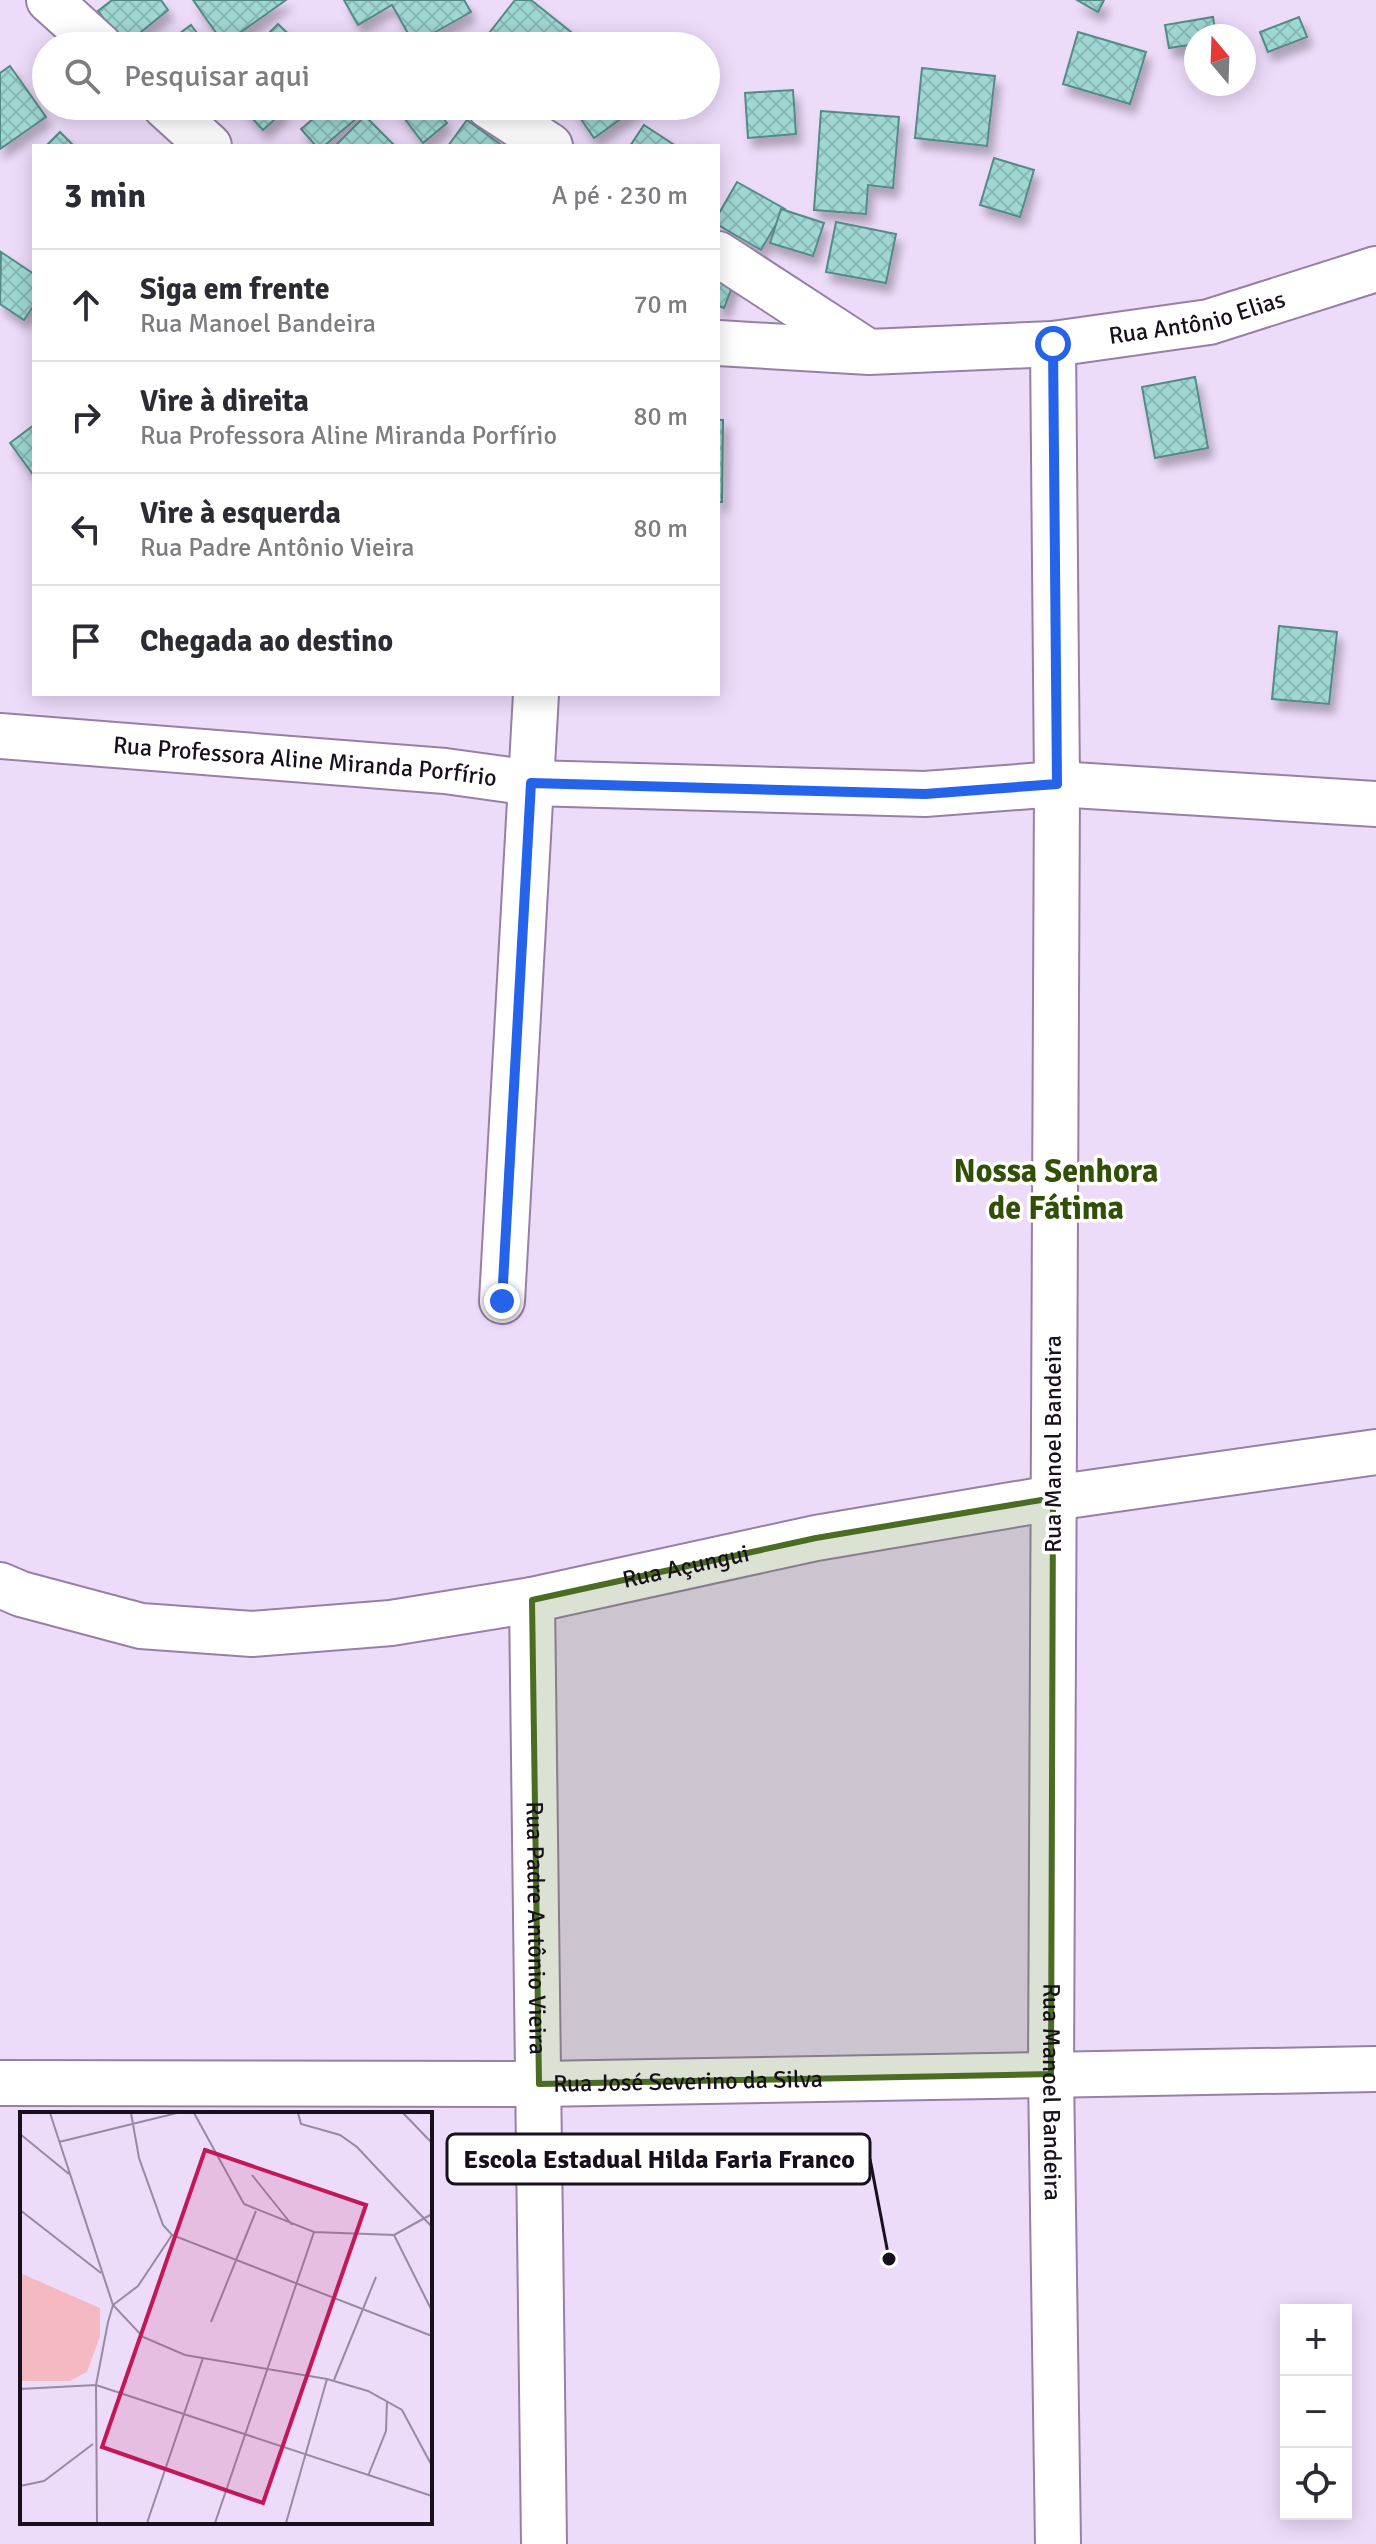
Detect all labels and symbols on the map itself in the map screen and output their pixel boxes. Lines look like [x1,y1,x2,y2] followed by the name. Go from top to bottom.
[1184,24,1256,96] north arrow
[1107,284,1289,351] street label: Rua Antônio Elias
[1035,326,1071,362] route start
[112,730,499,793] street label: Rua Professora Aline Miranda Porfírio
[954,1152,1158,1228] district label: Nossa Senhora de Fátima
[484,1283,520,1319] route end
[1038,1335,1068,1553] street label: Rua Manoel Bandeira
[620,1538,752,1595] street label: Rua Açungui
[520,1801,553,2055] street label: Rua Padre Antônio Vieira
[1036,1983,1068,2201] street label: Rua Manoel Bandeira
[553,2064,823,2099] street label: Rua José Severino da Silva
[20,2112,432,2524] inset map
[447,2134,870,2184] callout: Escola Estadual Hilda Faria Franco
[463,2144,855,2176] text: Escola Estadual Hilda Faria Franco

